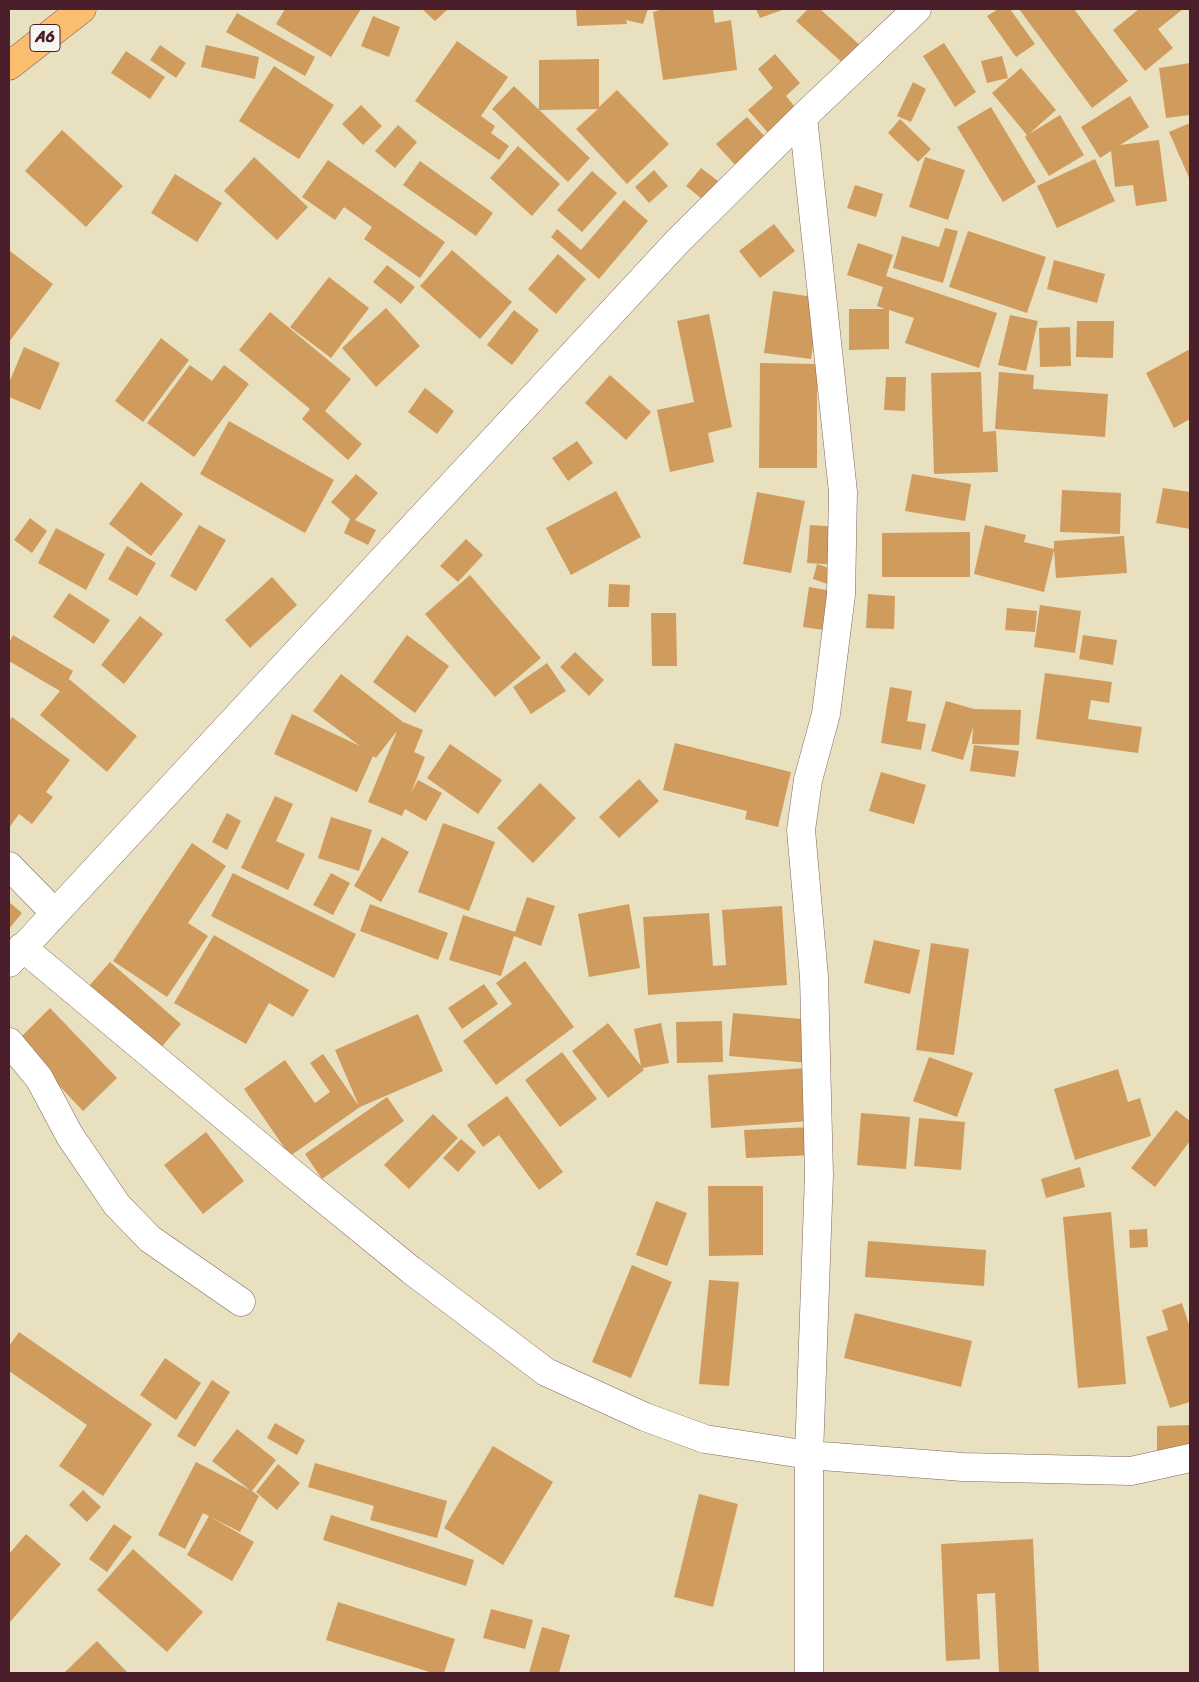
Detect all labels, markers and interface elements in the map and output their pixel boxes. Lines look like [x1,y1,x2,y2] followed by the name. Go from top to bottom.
[30,24,60,52] road number: A6

